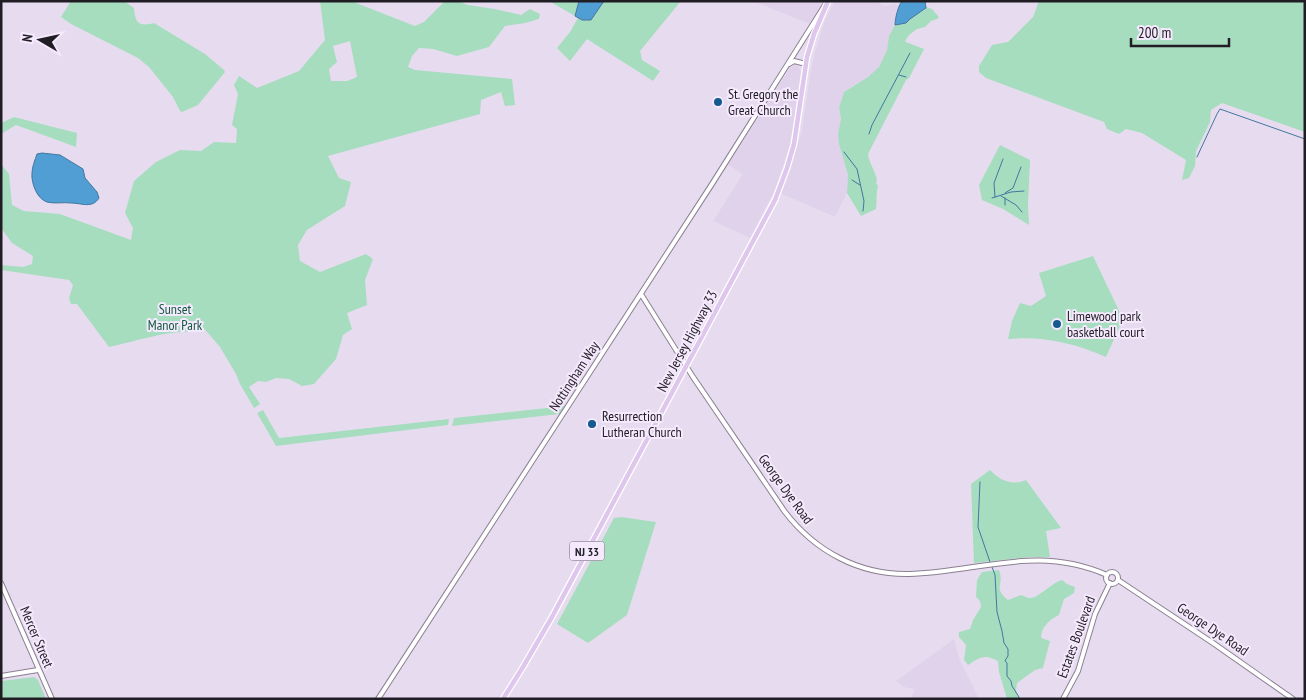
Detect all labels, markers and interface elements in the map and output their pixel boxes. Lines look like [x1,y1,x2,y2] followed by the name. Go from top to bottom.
[15,15,65,65] north arrow
[1131,15,1228,47] scale bar
[1138,23,1171,42] text: 200 m
[18,33,37,43] text: N
[728,85,799,119] place label: St. Gregory the Great Church
[712,96,724,108] marker: St. Gregory the Great Church
[653,287,721,395] street label: New Jersey Highway 33
[148,300,203,334] park label: Sunset Manor Park
[1067,307,1145,341] place label: Limewood park basketball court
[1051,318,1063,330] marker: Limewood park basketball court
[545,337,604,414] street label: Nottingham Way
[602,407,682,441] place label: Resurrection Lutheran Church
[586,418,598,430] marker: Resurrection Lutheran Church
[755,450,817,528] street label: George Dye Road
[570,542,604,560] road number: NJ 33
[1053,594,1099,680] street label: Estates Boulevard
[1174,599,1252,659] street label: George Dye Road
[16,604,58,670] street label: Mercer Street

